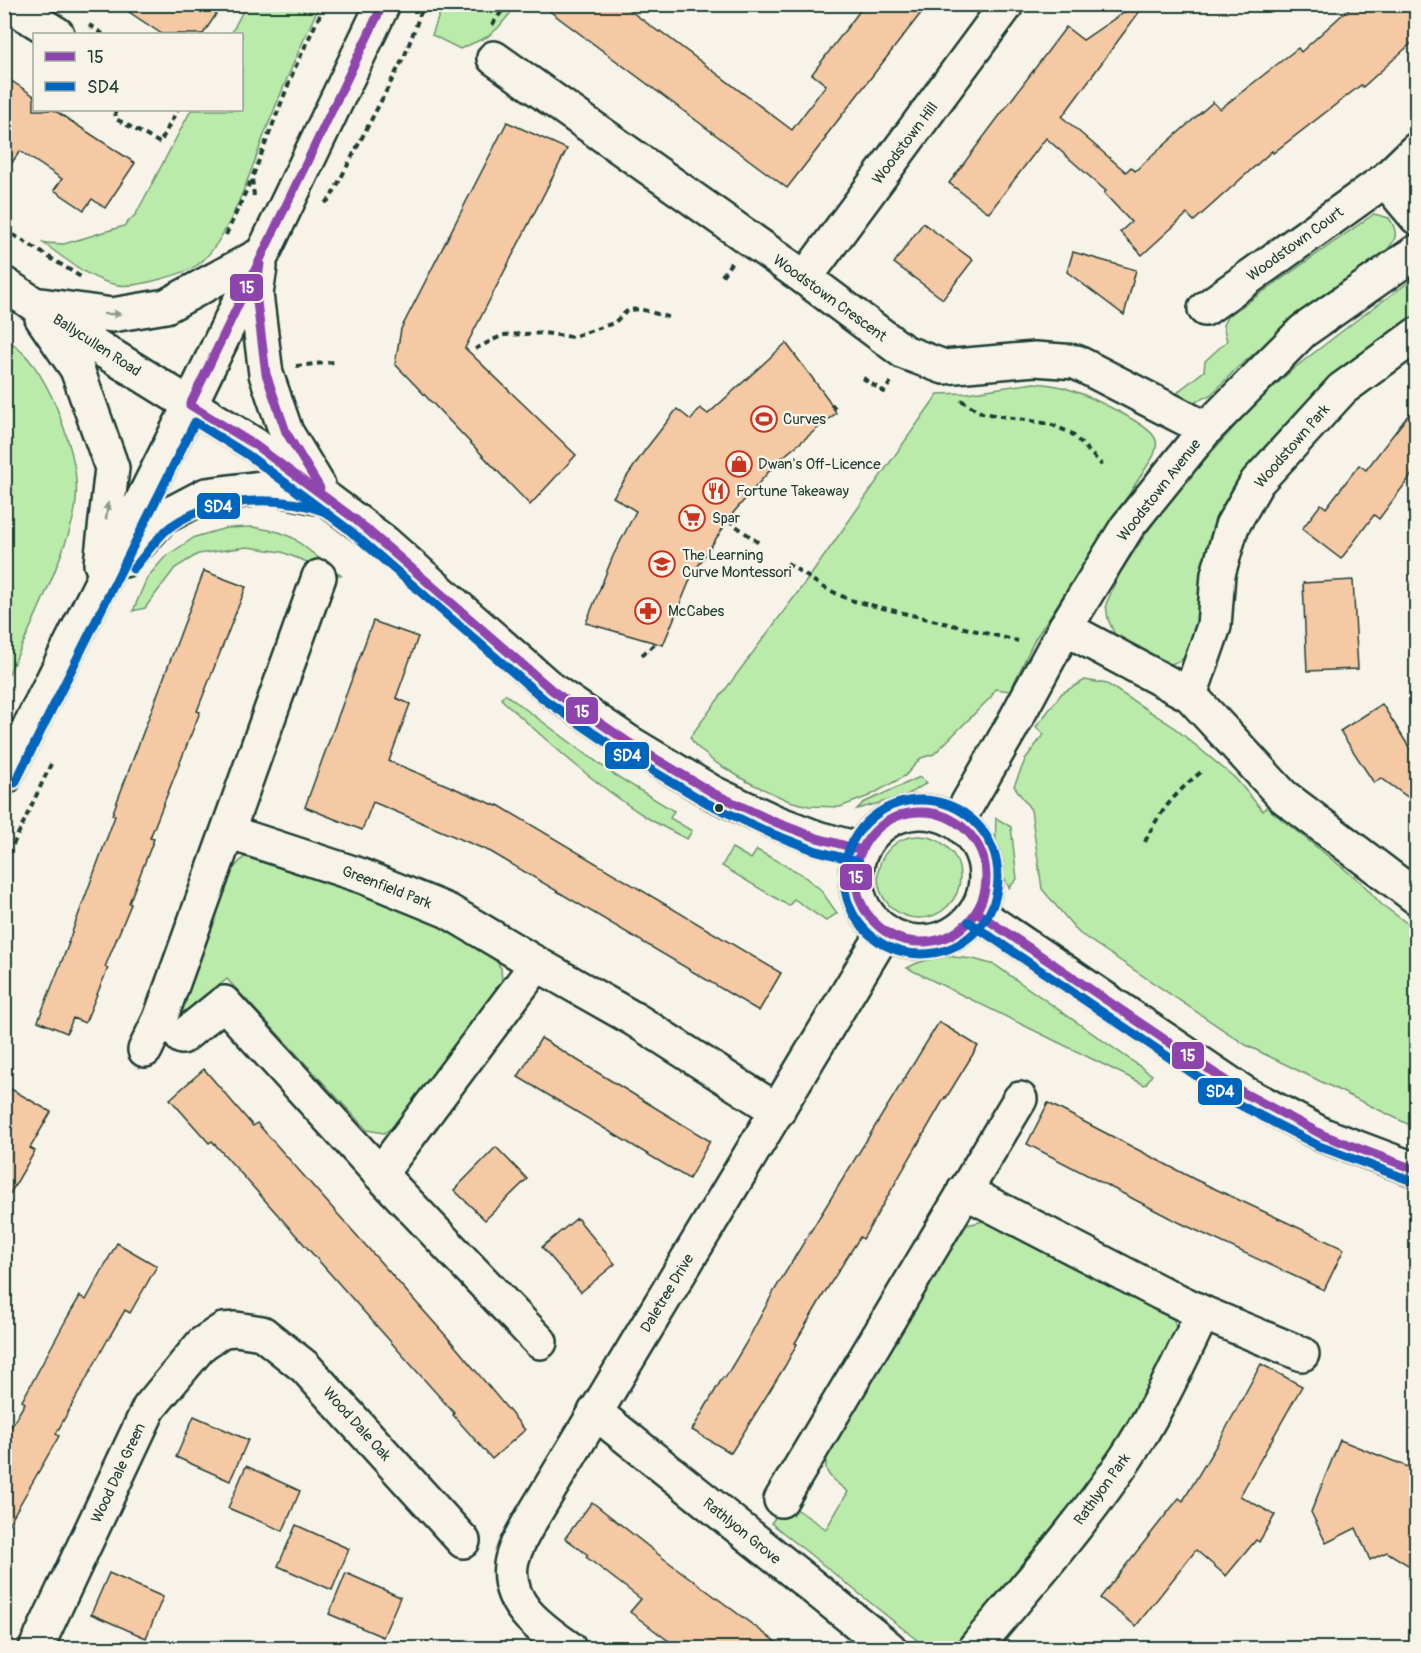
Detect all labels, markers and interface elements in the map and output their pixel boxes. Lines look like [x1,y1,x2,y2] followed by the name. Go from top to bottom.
[33,33,243,111] legend
[87,46,104,69] text: 15
[87,76,120,99] text: SD4
[868,98,943,188] street label: Woodstown Hill
[1243,202,1348,286] street label: Woodstown Court
[769,251,891,347] street label: Woodstown Crescent
[229,273,264,302] line badge: 15
[240,278,255,298] text: 15
[102,309,121,319] one-way arrow
[49,310,144,381] street label: Ballycullen Road
[1251,400,1335,492] street label: Woodstown Park
[749,404,779,434] sports icon: Curves
[783,410,826,429] place label: Curves
[1113,435,1206,545] street label: Woodstown Avenue
[724,449,754,479] shop icon: Dwan's Off-Licence
[758,455,881,474] place label: Dwan's Off-Licence
[701,476,731,506] restaurant icon: Fortune Takeaway
[736,482,850,501] place label: Fortune Takeaway
[196,492,241,520] line badge: SD4
[204,497,233,517] text: SD4
[103,501,112,520] one-way arrow
[677,503,707,533] supermarket icon: Spar
[712,509,741,528] place label: Spar
[682,546,792,582] place label: The Learning Curve Montessori
[647,549,677,579] school or university icon: The Learning Curve Montessori
[633,596,663,626] pharmacy icon: McCabes
[668,602,724,621] place label: McCabes
[565,696,599,725] line badge: 15
[575,702,590,722] text: 15
[604,741,650,770] line badge: SD4
[613,746,642,766] text: SD4
[713,802,725,814] unlabelled marker
[339,862,435,914] street label: Greenfield Park
[839,863,873,891] line badge: 15
[849,868,864,888] text: 15
[1171,1041,1205,1070] line badge: 15
[1181,1046,1196,1066] text: 15
[1197,1077,1243,1106] line badge: SD4
[1206,1082,1235,1102] text: SD4
[636,1250,699,1336] street label: Daletree Drive
[318,1383,395,1466] street label: Wood Dale Oak
[87,1420,150,1526] street label: Wood Dale Green
[1070,1449,1135,1529] street label: Rathlyon Park
[699,1494,785,1569] street label: Rathlyon Grove

